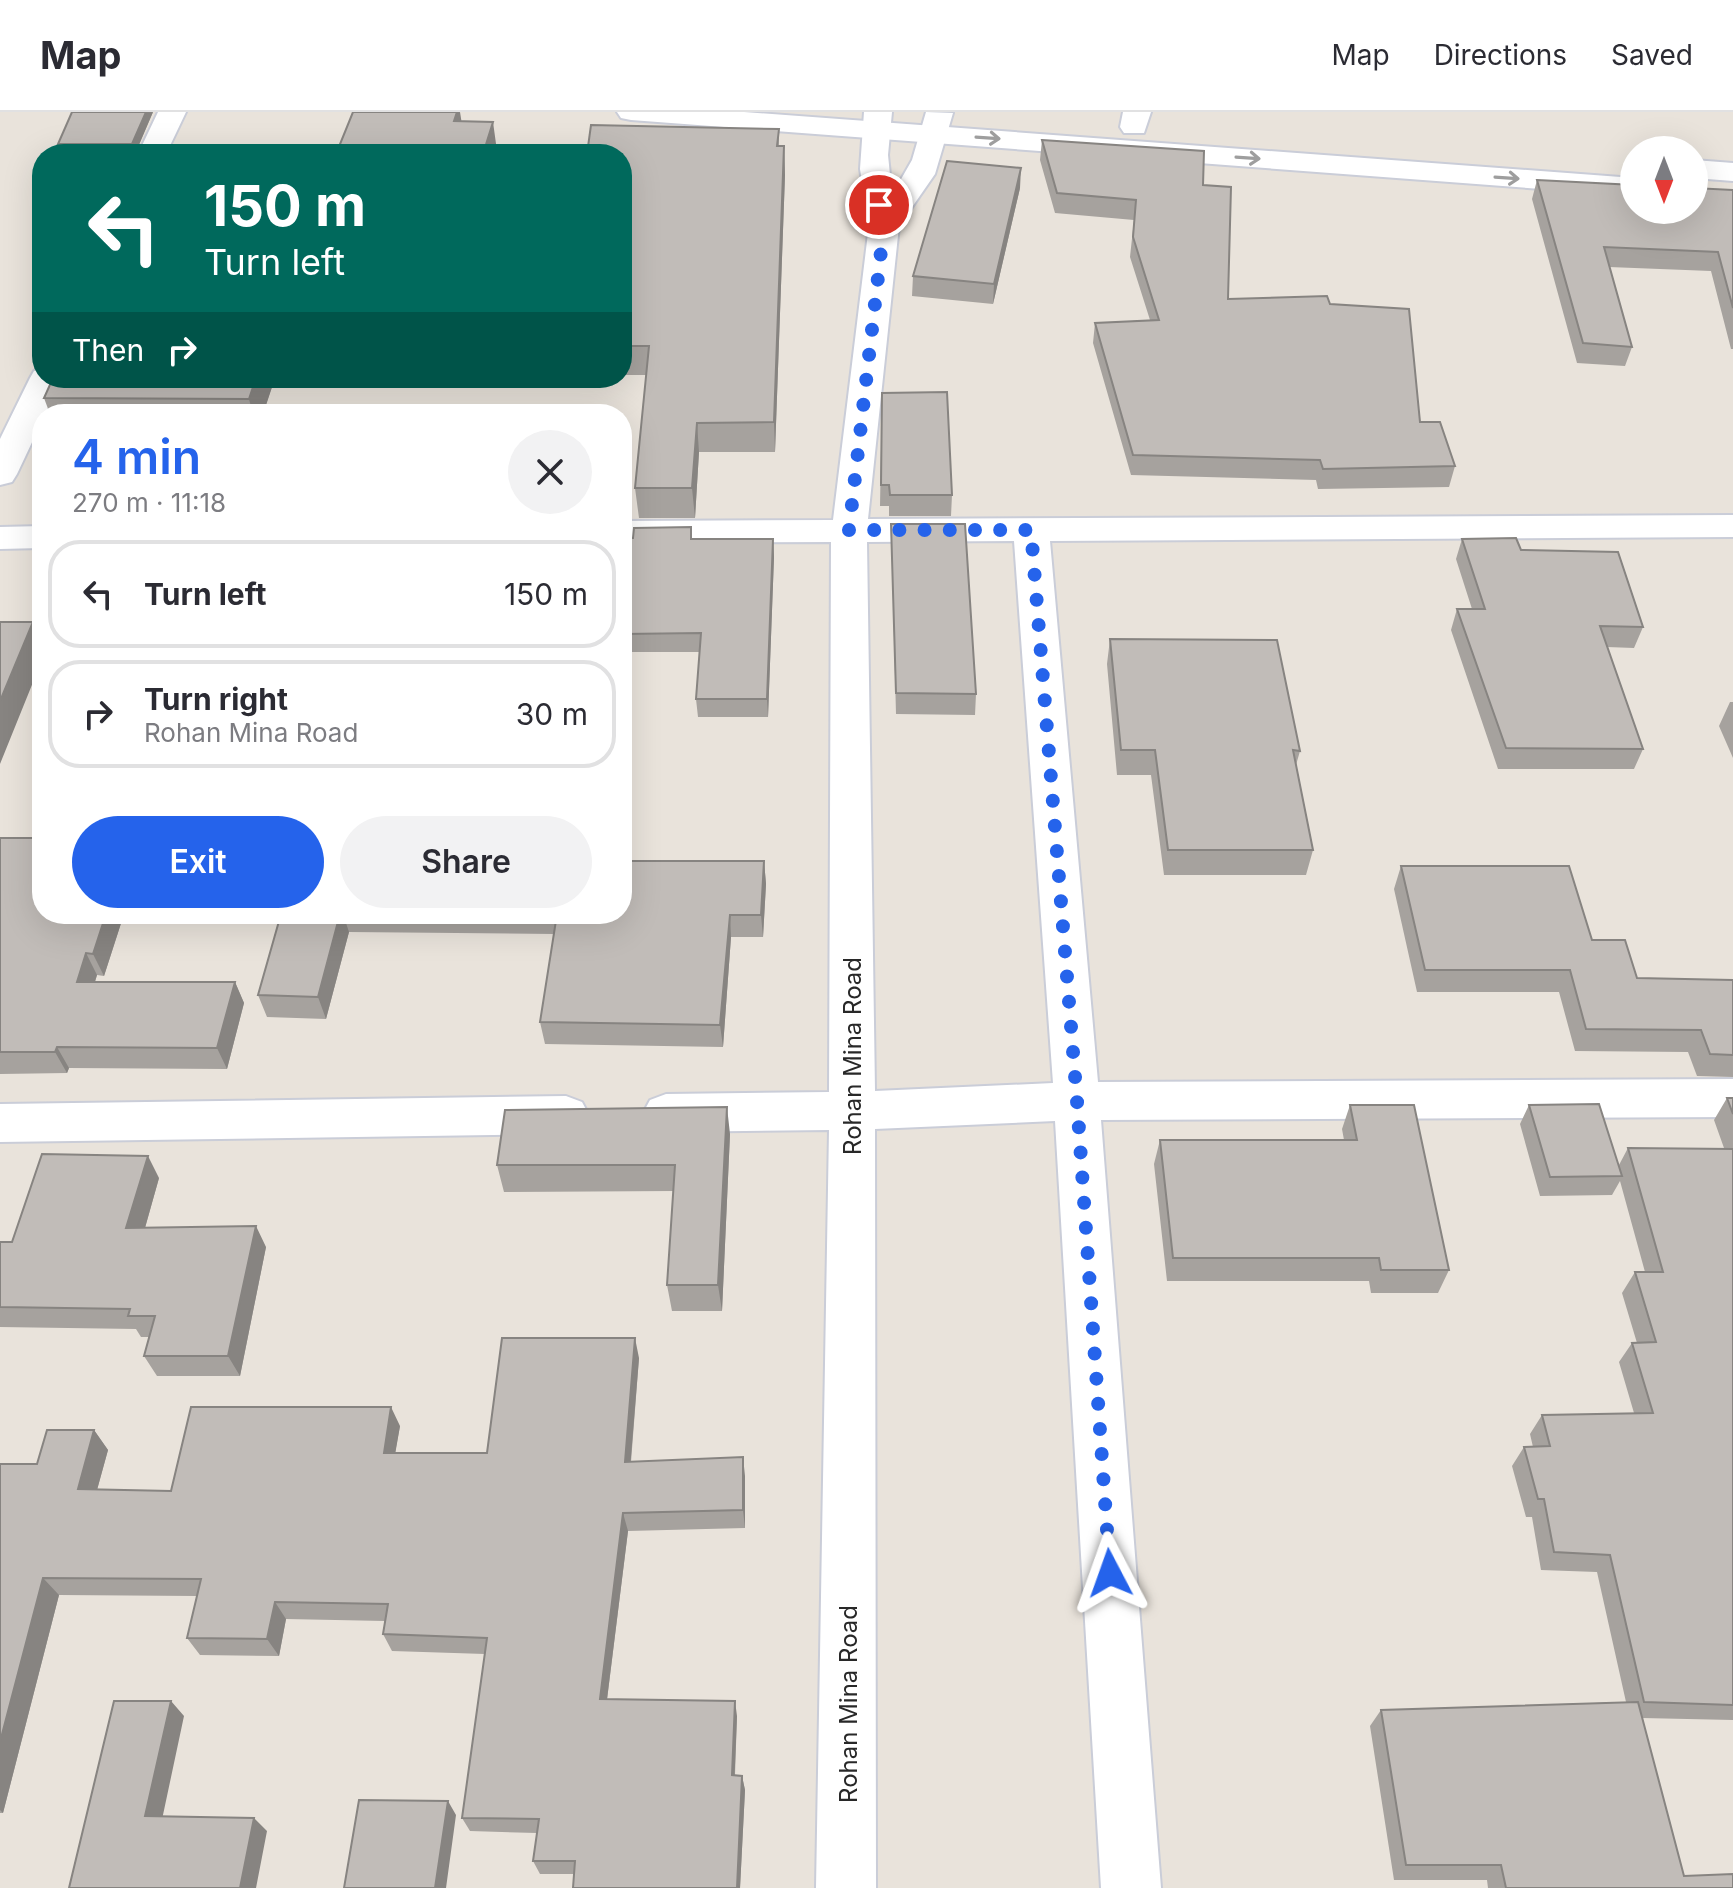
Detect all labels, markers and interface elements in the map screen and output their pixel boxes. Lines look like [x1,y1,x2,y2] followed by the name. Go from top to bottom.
[40,32,121,78] text: Map
[1331,38,1390,72] text: Map
[1434,38,1567,72] text: Directions
[1611,38,1693,72] text: Saved
[974,131,1001,146] one-way arrow
[1620,136,1708,224] north arrow
[1620,136,1708,224] map controls
[1234,151,1261,166] one-way arrow
[845,171,913,239] pin
[1493,171,1520,186] one-way arrow
[204,172,366,240] text: 150 m
[72,176,176,280] icon: left
[857,183,901,227] icon: arrive
[204,240,345,284] text: Turn left
[160,328,204,372] icon: right
[72,332,144,368] text: Then
[72,427,201,486] text: 4 min
[508,430,592,514] button: close
[72,487,226,518] text: 270 m · 11:18
[76,572,120,616] icon: left
[144,576,266,612] text: Turn left
[504,576,588,612] text: 150 m
[144,681,288,717] text: Turn right
[76,692,120,736] icon: right
[516,696,588,732] text: 30 m
[144,717,358,748] text: Rohan Mina Road
[72,816,324,908] button: Exit
[340,816,592,908] button: Share
[838,957,867,1155] street label: Rohan Mina Road
[1068,1531,1152,1615] position arrow
[834,1605,863,1803] street label: Rohan Mina Road

